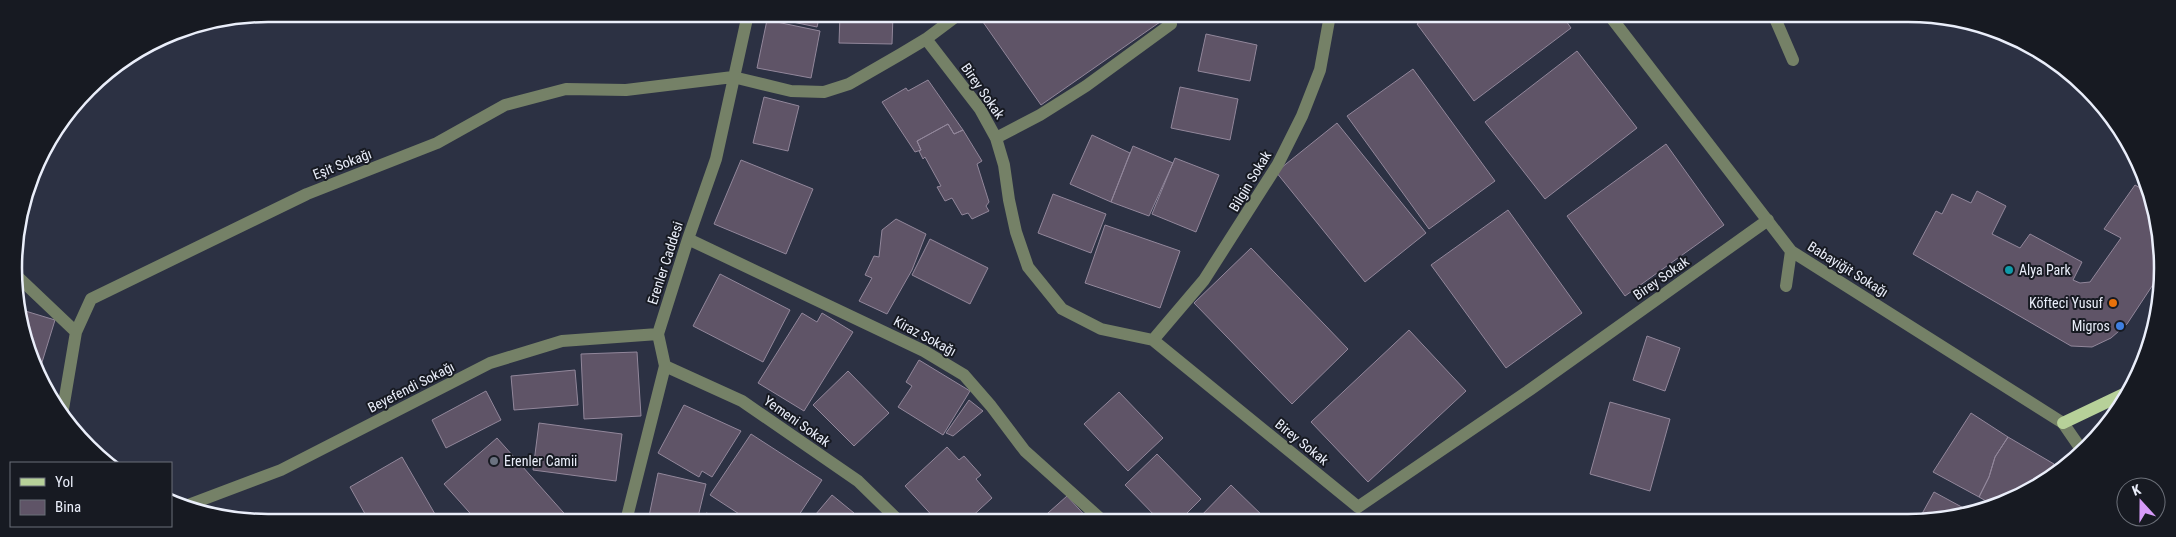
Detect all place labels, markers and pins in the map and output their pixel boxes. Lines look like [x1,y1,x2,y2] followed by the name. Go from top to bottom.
[2019,262,2072,278] place label: Alya Park
[2003,264,2015,276] marker: Alya Park
[2029,295,2104,311] place label: Köfteci Yusuf
[2107,297,2119,309] marker: Köfteci Yusuf
[2072,318,2110,334] place label: Migros
[2114,320,2126,332] marker: Migros
[504,453,577,469] place label: Erenler Camii
[488,455,500,467] marker: Erenler Camii

